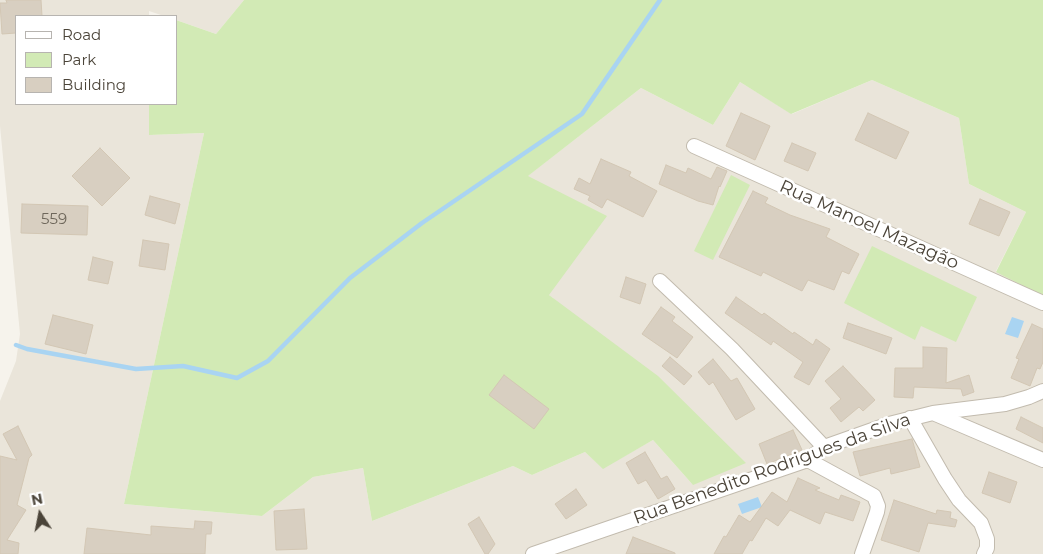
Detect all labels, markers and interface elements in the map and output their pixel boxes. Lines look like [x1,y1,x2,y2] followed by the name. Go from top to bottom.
[15,15,178,105] legend
[62,25,101,44] text: Road
[62,50,96,69] text: Park
[62,75,126,94] text: Building
[776,176,962,274] street label: Rua Manoel Mazagão
[41,211,67,229] house number: 559
[630,409,914,529] street label: Rua Benedito Rodrigues da Silva
[15,489,65,539] north arrow
[30,489,44,509] text: N

